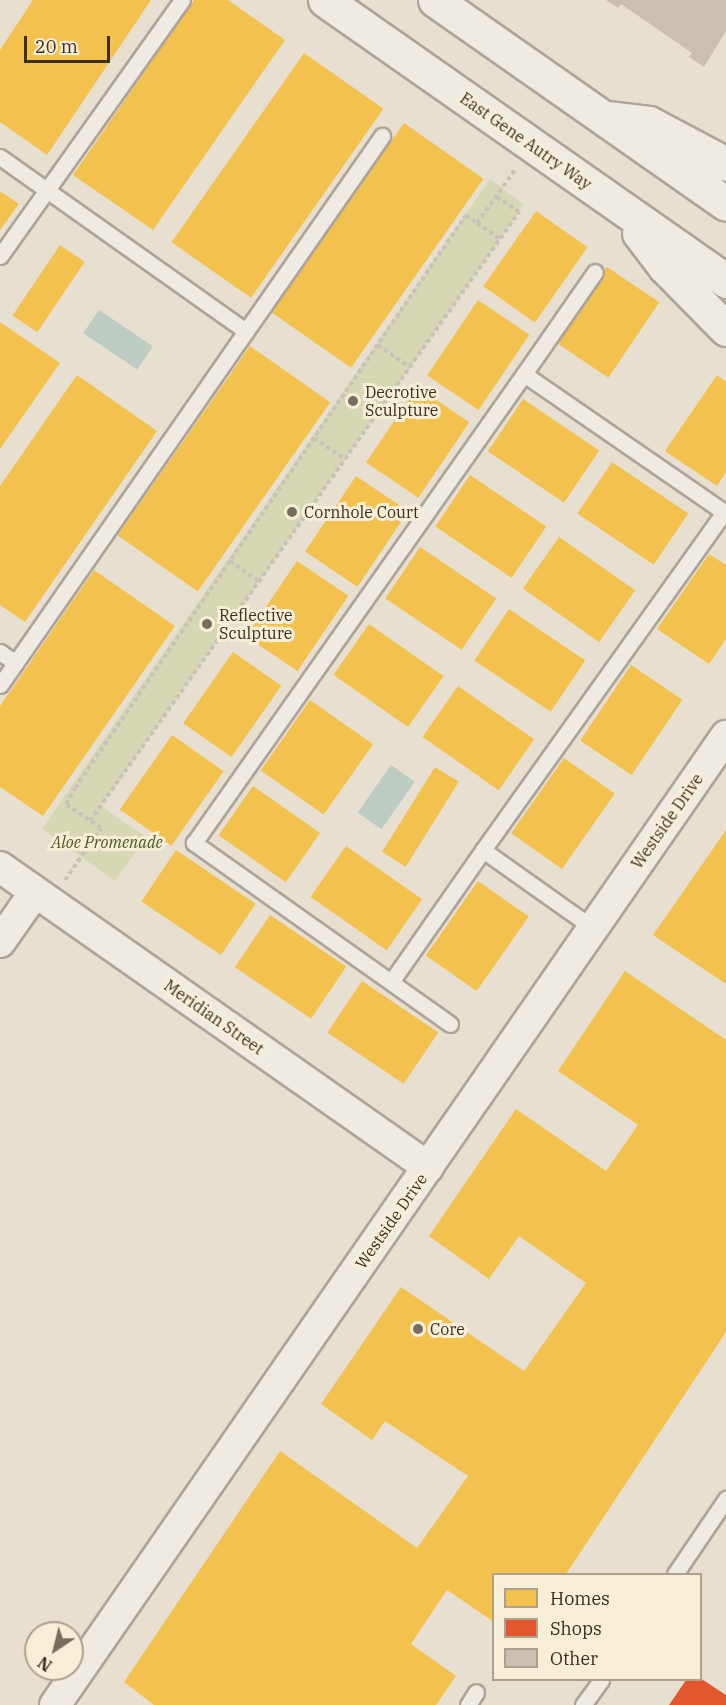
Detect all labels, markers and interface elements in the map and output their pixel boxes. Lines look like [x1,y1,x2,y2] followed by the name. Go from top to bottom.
[27,24,112,62] scale bar
[35,35,78,58] text: 20 m
[456,88,596,194] street label: East Gene Autry Way
[365,382,438,420] place label: Decrotive Sculpture
[346,394,360,408] marker: Decrotive Sculpture
[304,502,419,522] place label: Cornhole Court
[285,505,299,519] marker: Cornhole Court
[219,605,293,643] place label: Reflective Sculpture
[200,617,214,631] marker: Reflective Sculpture
[627,770,707,872] street label: Westside Drive
[51,832,163,852] park label: Aloe Promenade
[161,976,267,1058] street label: Meridian Street
[351,1170,431,1272] street label: Westside Drive
[430,1319,465,1339] place label: Core
[411,1322,425,1336] marker: Core
[492,1573,702,1681] legend
[550,1587,610,1610] text: Homes
[550,1617,602,1640] text: Shops
[24,1621,84,1681] north arrow
[550,1647,598,1670] text: Other
[34,1652,56,1676] text: N

